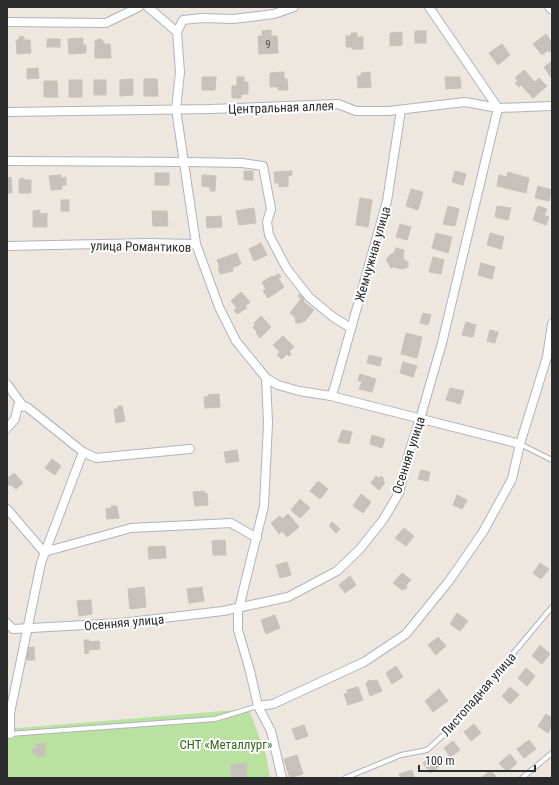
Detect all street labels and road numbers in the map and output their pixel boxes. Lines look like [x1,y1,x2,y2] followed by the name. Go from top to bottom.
[228,98,334,117] street label: Центральная аллея
[352,205,393,304] street label: Жемчужная улица
[91,238,191,255] street label: улица Романтиков
[389,415,428,496] street label: Осенняя улица
[83,612,165,633] street label: Осенняя улица
[438,649,519,739] street label: Листопадная улица

